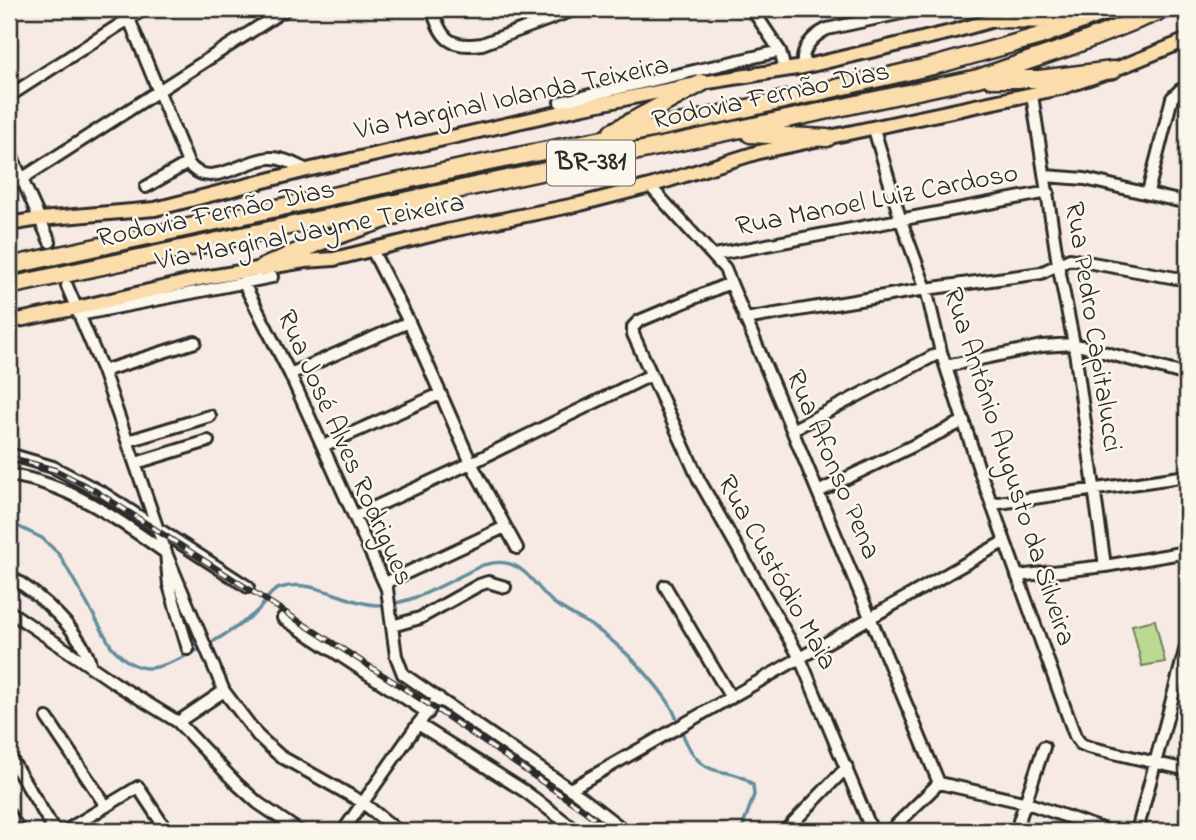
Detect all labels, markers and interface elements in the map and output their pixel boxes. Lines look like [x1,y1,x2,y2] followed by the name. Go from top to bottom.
[350,46,673,153] street label: Via Marginal Iolanda Teixeira
[648,52,894,142] street label: Rodovia Fernão Dias
[547,140,635,186] road number: BR-381
[732,154,1022,248] street label: Rua Manoel Luiz Cardoso
[93,170,339,260] street label: Rodovia Fernão Dias
[151,183,468,283] street label: Via Marginal Jayme Teixeira
[1052,199,1132,455] street label: Rua Pedro Capitalucci
[931,283,1085,651] street label: Rua Antônio Augusto da Silveira
[265,304,423,592] street label: Rua José Alves Rodrigues
[774,364,890,566] street label: Rua Afonso Pena
[705,468,847,678] street label: Rua Custódio Maia

